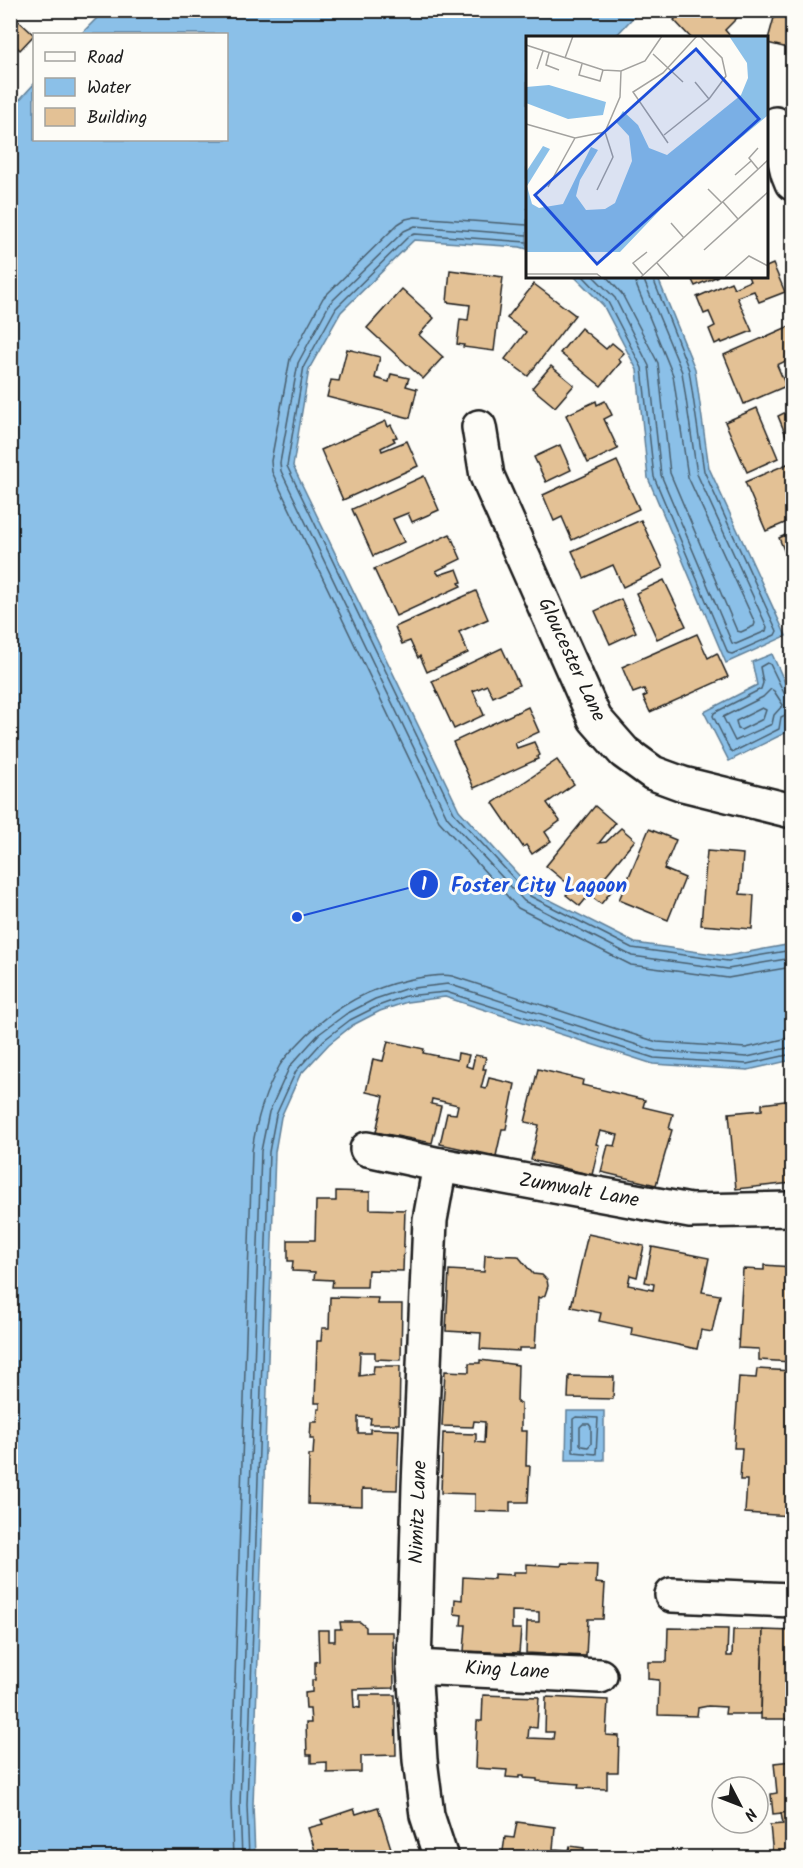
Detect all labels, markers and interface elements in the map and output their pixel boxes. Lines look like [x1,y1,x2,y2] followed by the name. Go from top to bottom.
[33,33,228,141] legend
[526,36,767,278] inset map
[87,44,124,73] text: Road
[87,74,132,103] text: Water
[87,104,147,133] text: Building
[528,593,614,727] street label: Gloucester Lane
[409,865,639,904] callout: Foster City Lagoon
[451,870,627,903] text: Foster City Lagoon
[421,871,427,900] text: 1
[516,1165,642,1217] street label: Zumwalt Lane
[401,1460,437,1564] street label: Nimitz Lane
[464,1653,550,1689] street label: King Lane
[710,1775,770,1835] north arrow
[737,1802,763,1826] text: N

